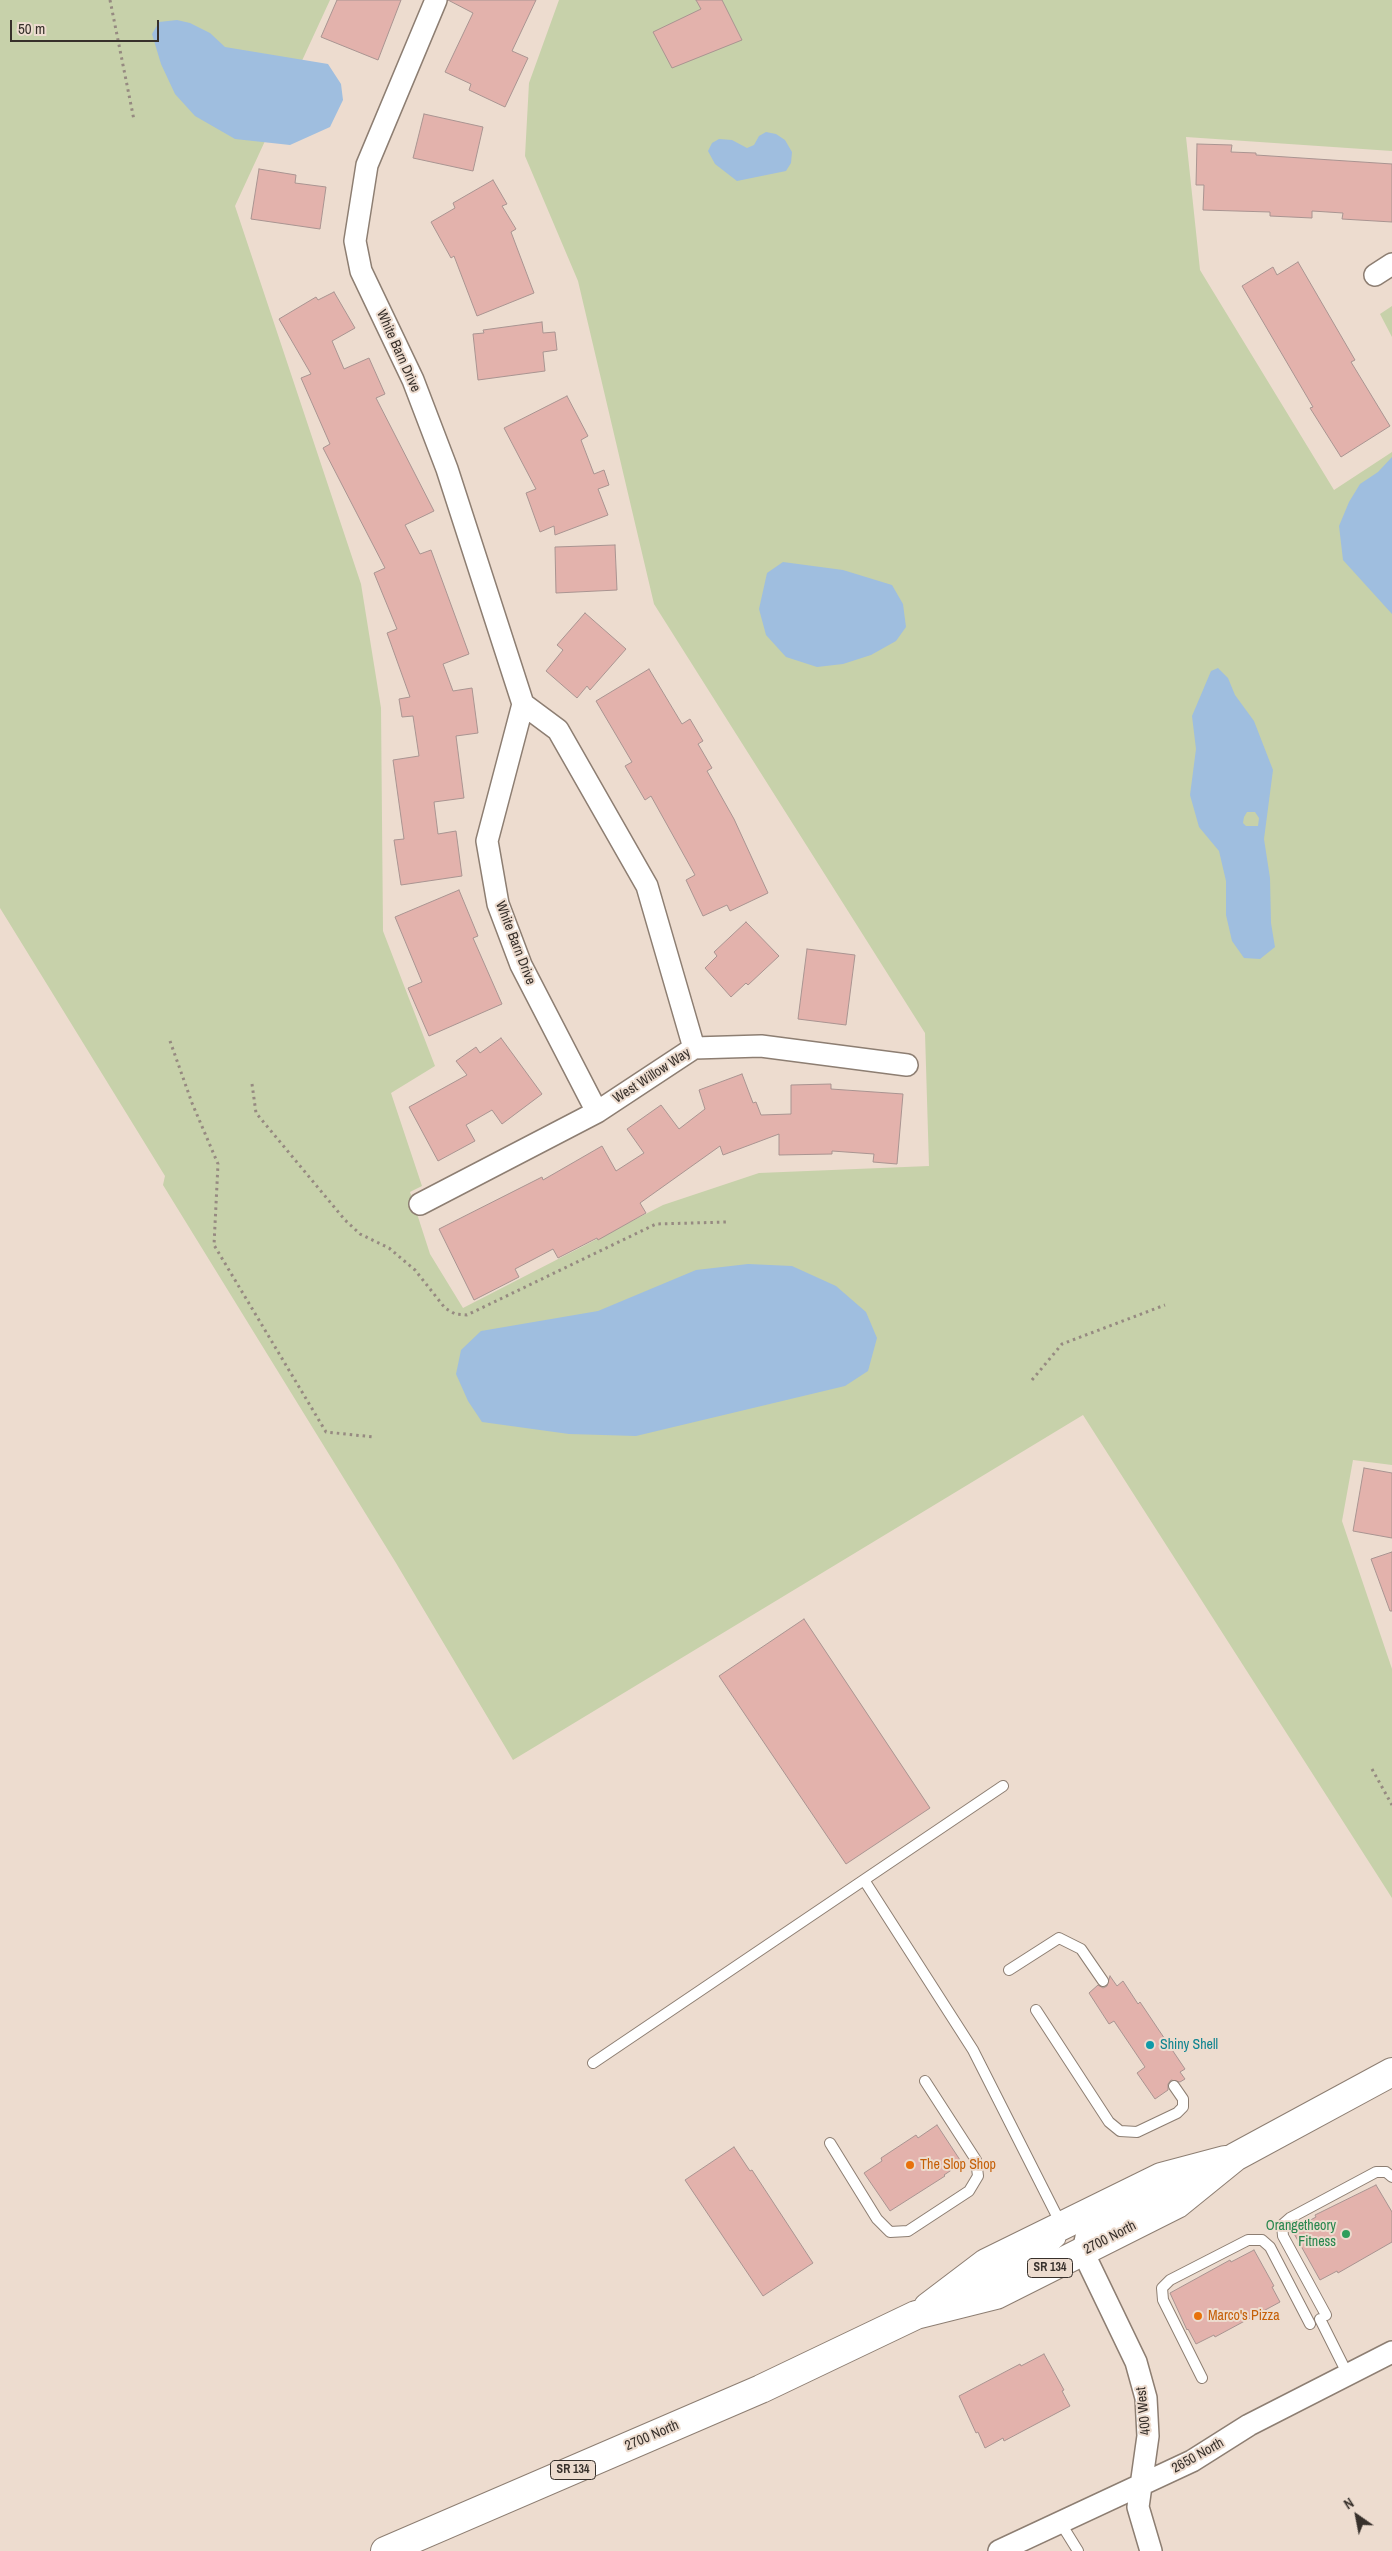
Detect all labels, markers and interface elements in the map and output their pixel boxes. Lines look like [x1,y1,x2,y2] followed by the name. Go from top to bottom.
[12,10,161,42] scale bar
[18,18,45,39] text: 50 m
[372,307,424,395] street label: White Barn Drive
[491,899,539,987] street label: White Barn Drive
[610,1045,694,1107] street label: West Willow Way
[1160,2037,1218,2053] place label: Shiny Shell
[1144,2039,1156,2051] marker: Shiny Shell
[920,2157,996,2173] place label: The Slop Shop
[904,2159,916,2171] marker: The Slop Shop
[1081,2218,1139,2258] street label: 2700 North
[1266,2218,1336,2250] place label: Orangetheory Fitness
[1340,2228,1352,2240] marker: Orangetheory Fitness
[1028,2258,1072,2278] road number: SR 134
[1208,2308,1280,2324] place label: Marco's Pizza
[1192,2310,1204,2322] marker: Marco's Pizza
[1133,2386,1155,2436] street label: 400 West
[623,2417,681,2455] street label: 2700 North
[1169,2435,1227,2477] street label: 2650 North
[550,2460,596,2480] road number: SR 134
[1332,2491,1382,2541] north arrow
[1340,2494,1357,2513] text: N

